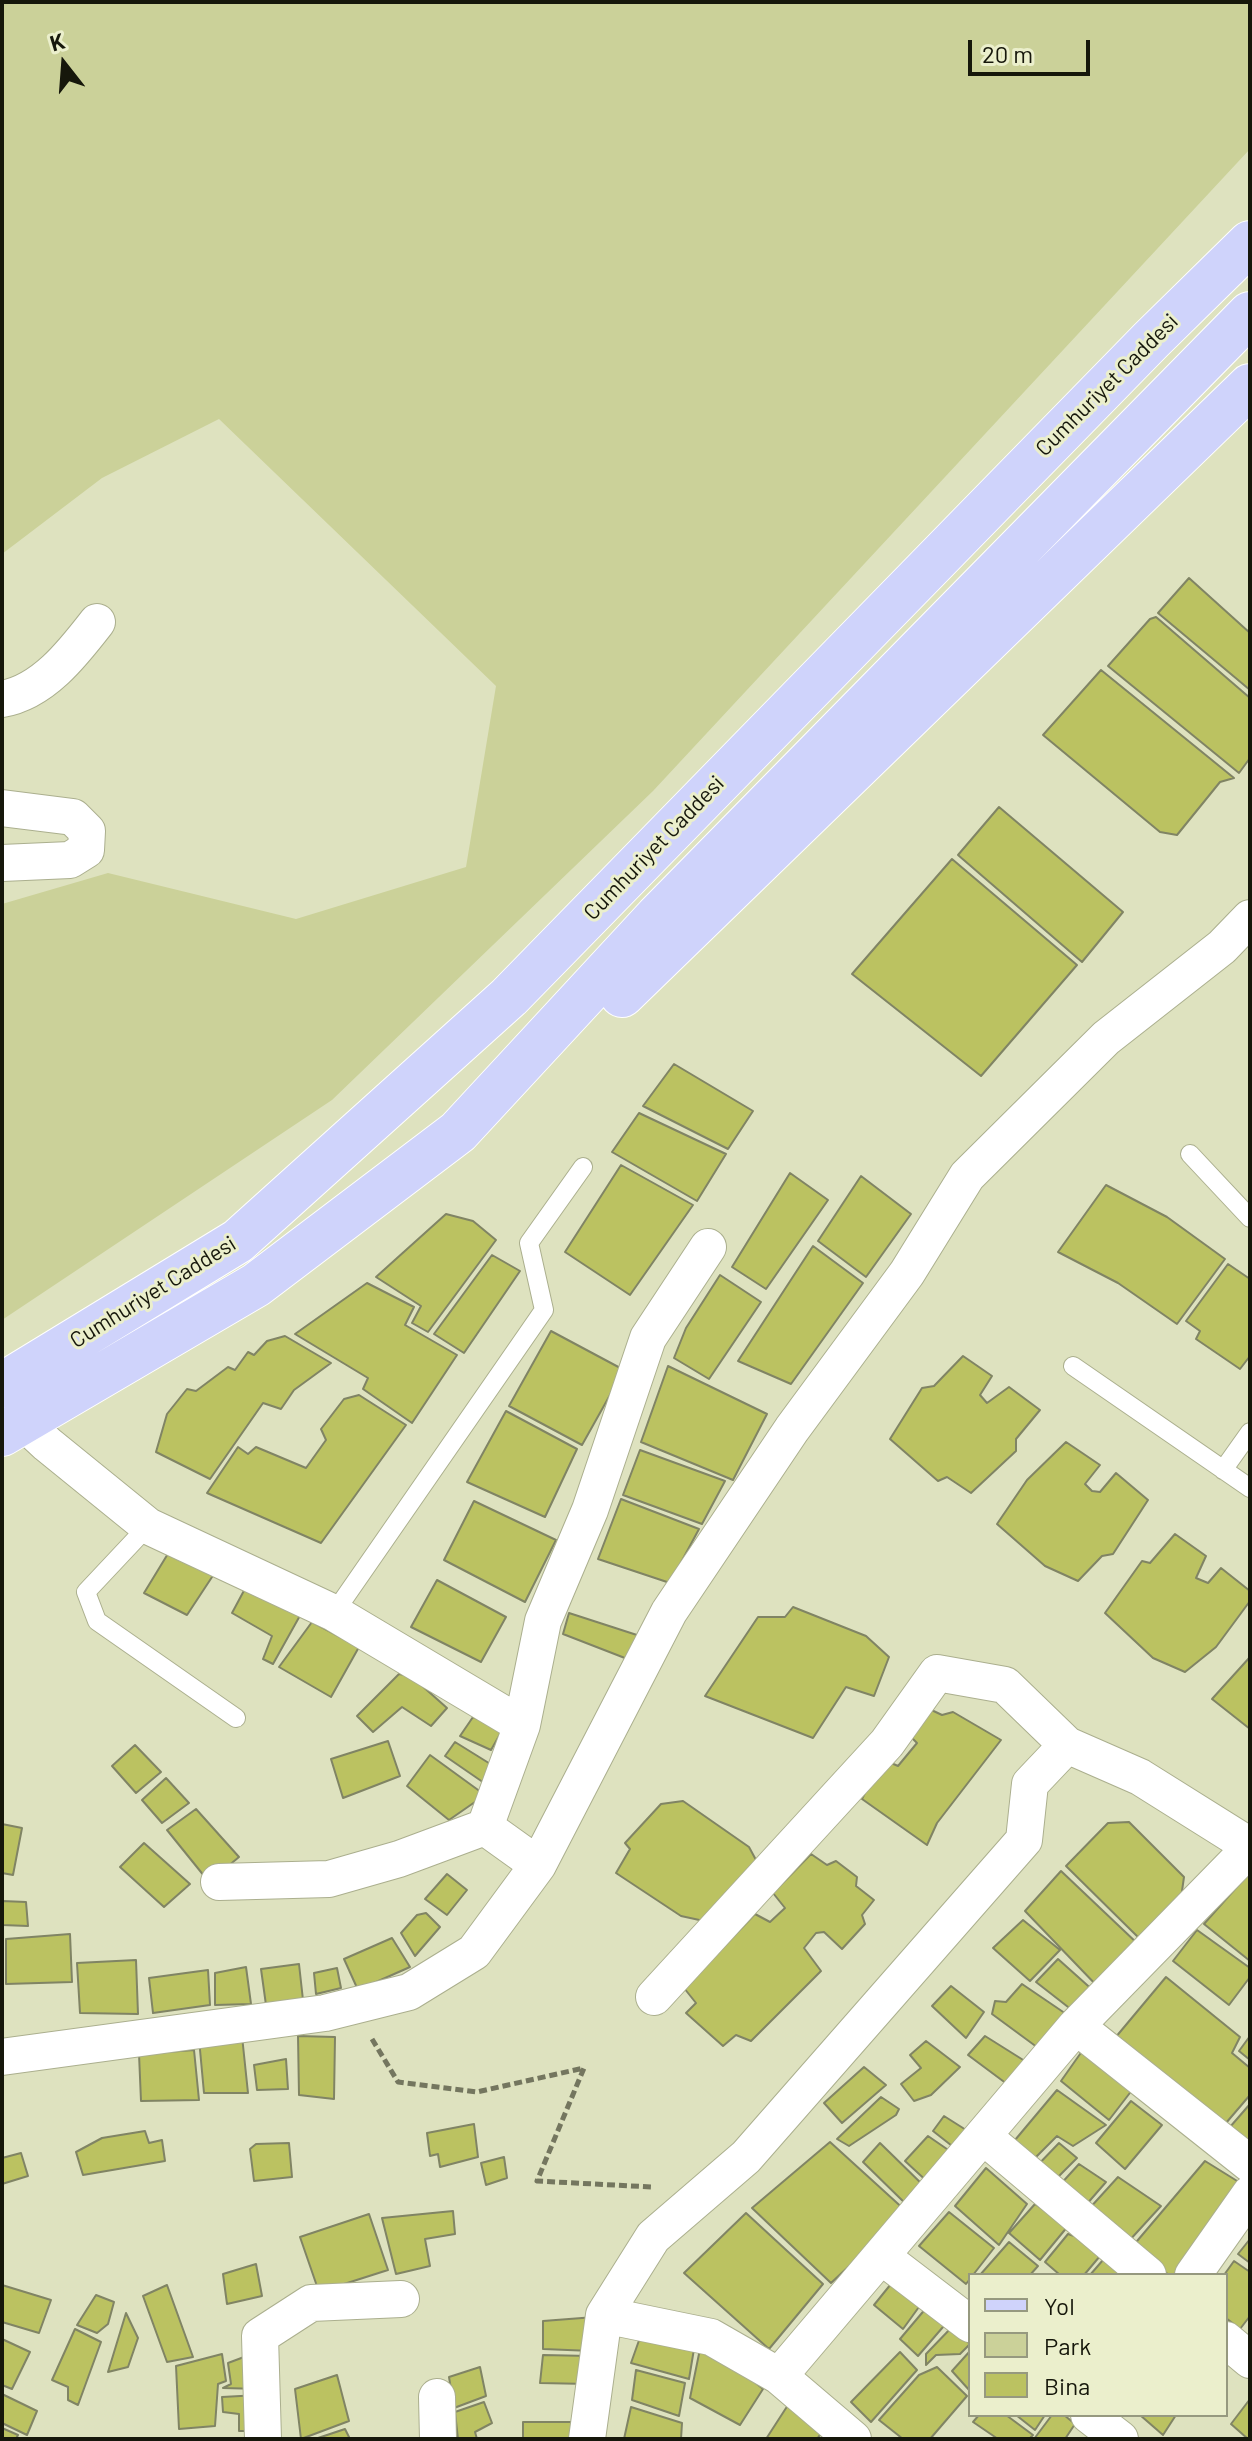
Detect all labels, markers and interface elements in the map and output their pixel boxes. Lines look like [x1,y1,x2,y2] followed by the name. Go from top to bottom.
[24,24,104,104] north arrow
[972,24,1094,74] scale bar
[47,27,67,55] text: K
[982,39,1033,68] text: 20 m
[1030,308,1184,462] street label: Cumhuriyet Caddesi
[578,770,730,926] street label: Cumhuriyet Caddesi
[65,1230,241,1354] street label: Cumhuriyet Caddesi
[968,2273,1228,2417] legend
[1044,2291,1075,2320] text: Yol
[1044,2331,1091,2360] text: Park
[1044,2371,1090,2400] text: Bina

